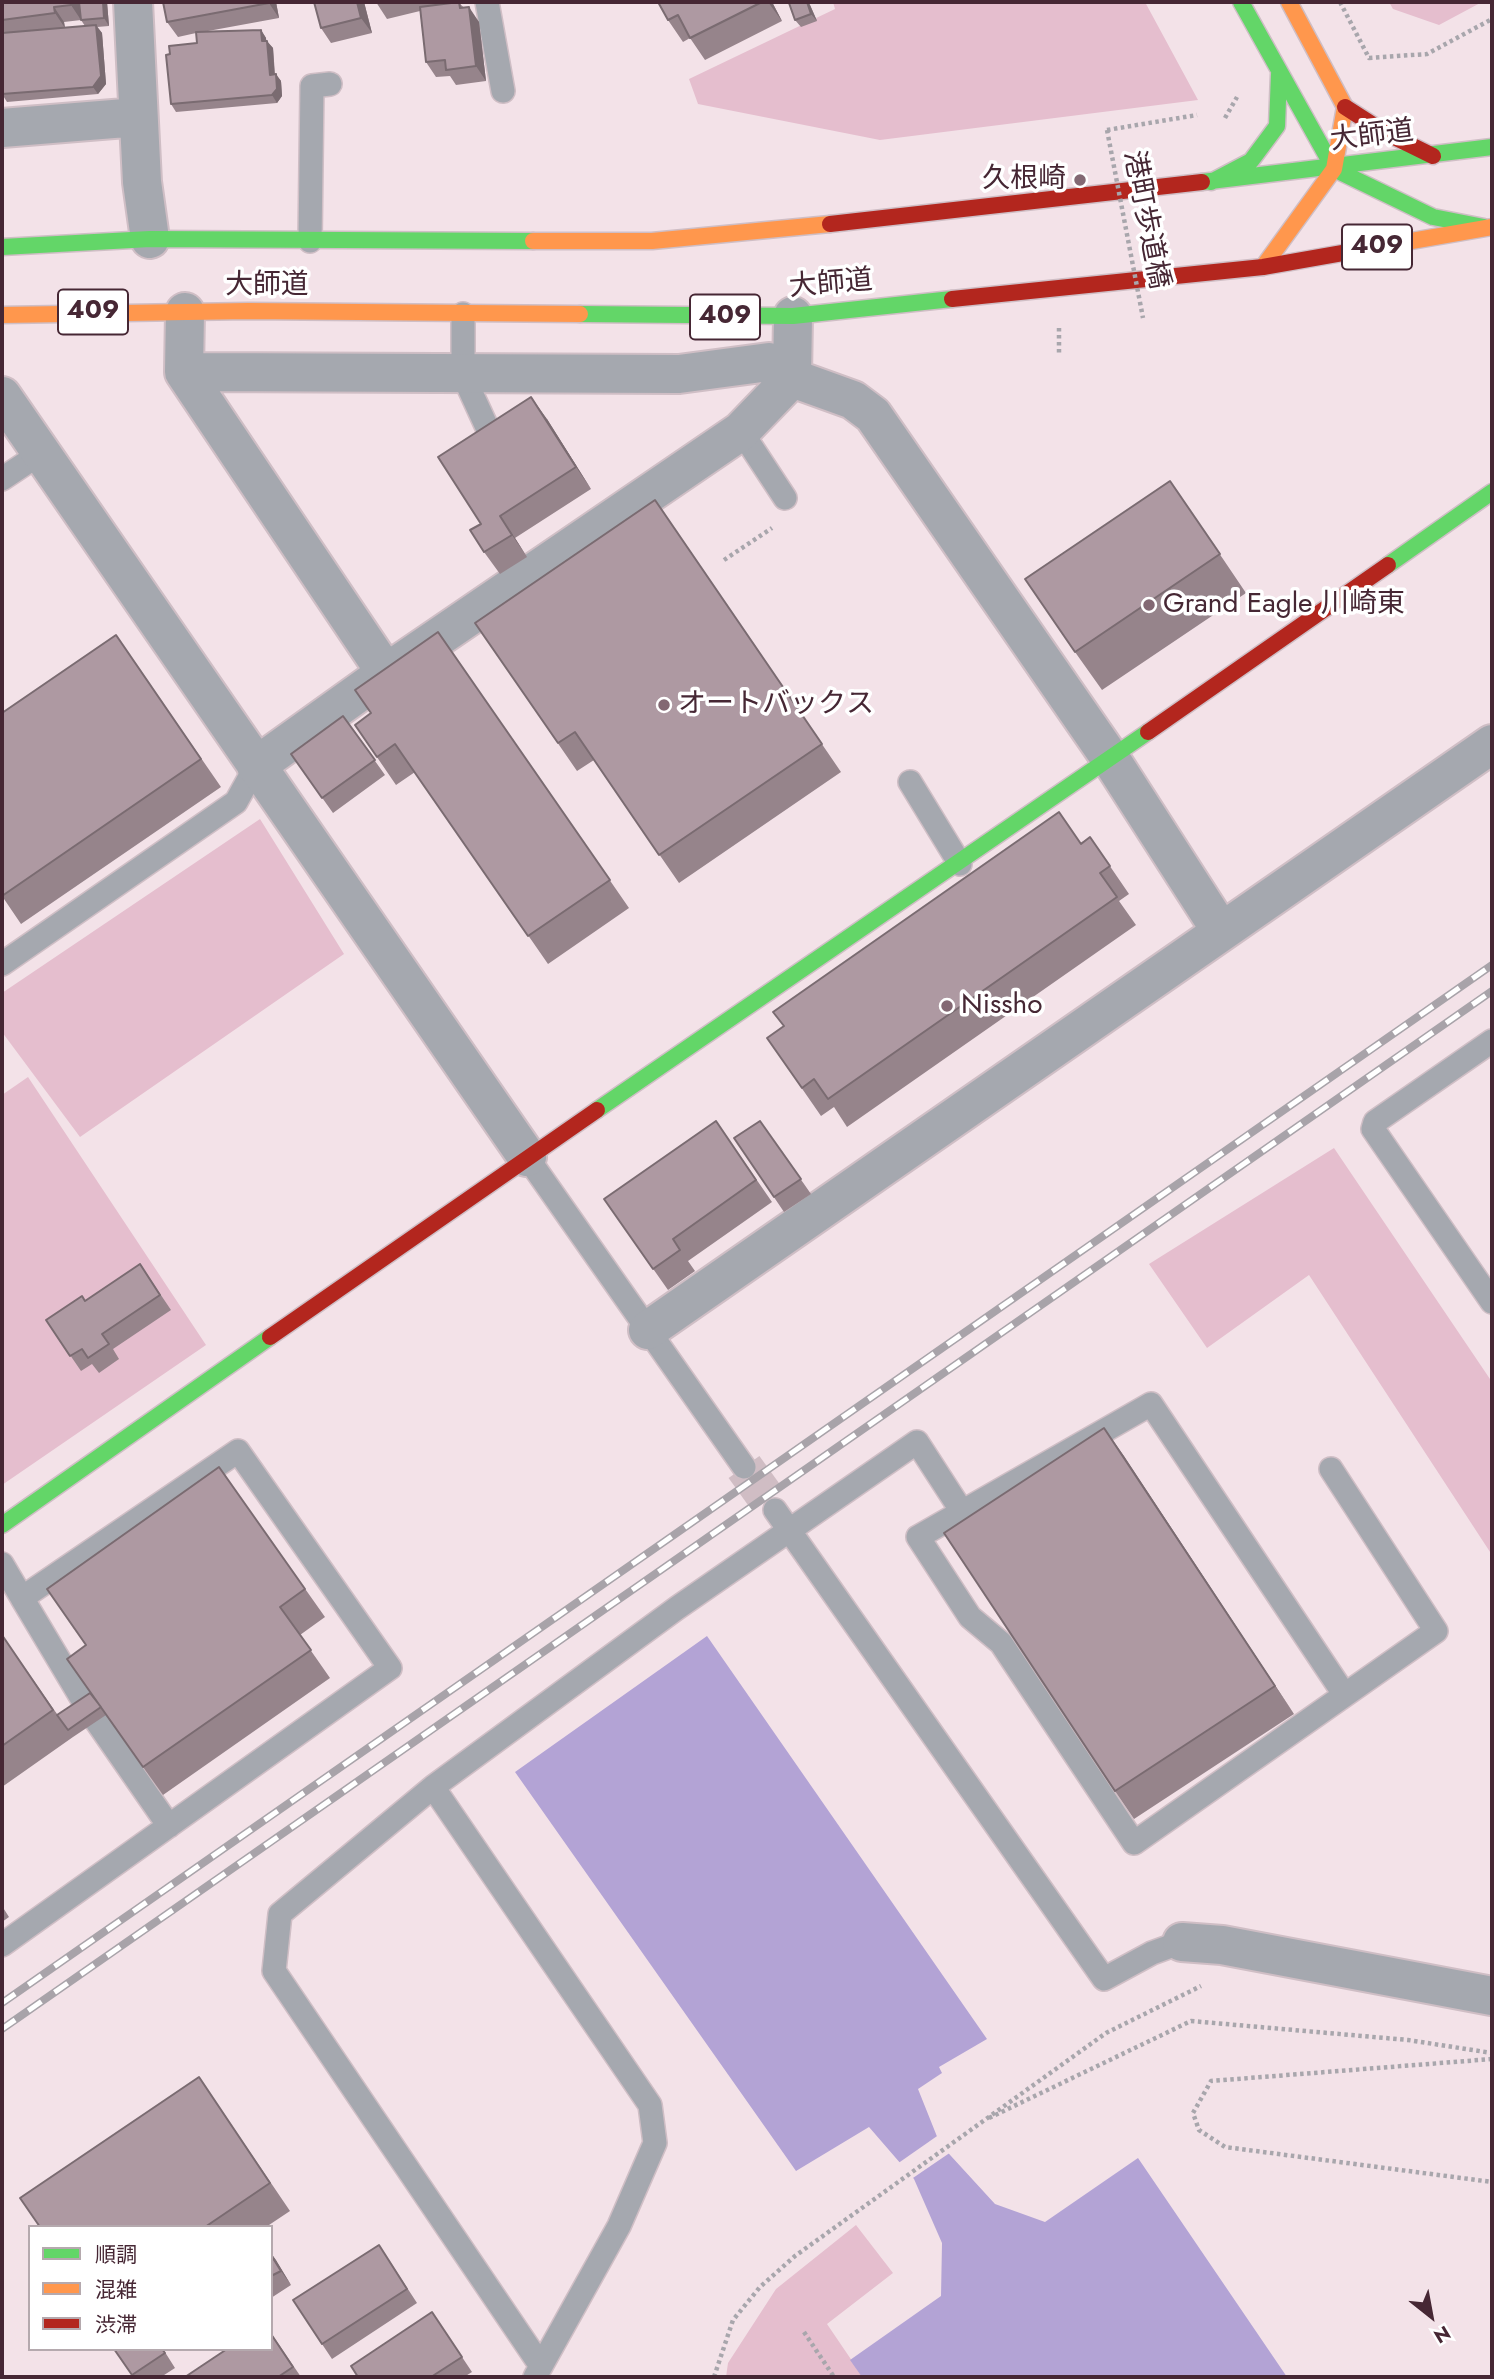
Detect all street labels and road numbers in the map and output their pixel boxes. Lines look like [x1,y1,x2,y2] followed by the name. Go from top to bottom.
[1328,115,1416,159] street label: 大師道
[1115,148,1175,292] street label: 港町歩道橋
[1342,224,1412,270] road number: 409
[788,265,874,305] street label: 大師道
[225,269,309,303] street label: 大師道
[58,290,128,334] road number: 409
[690,294,760,340] road number: 409

